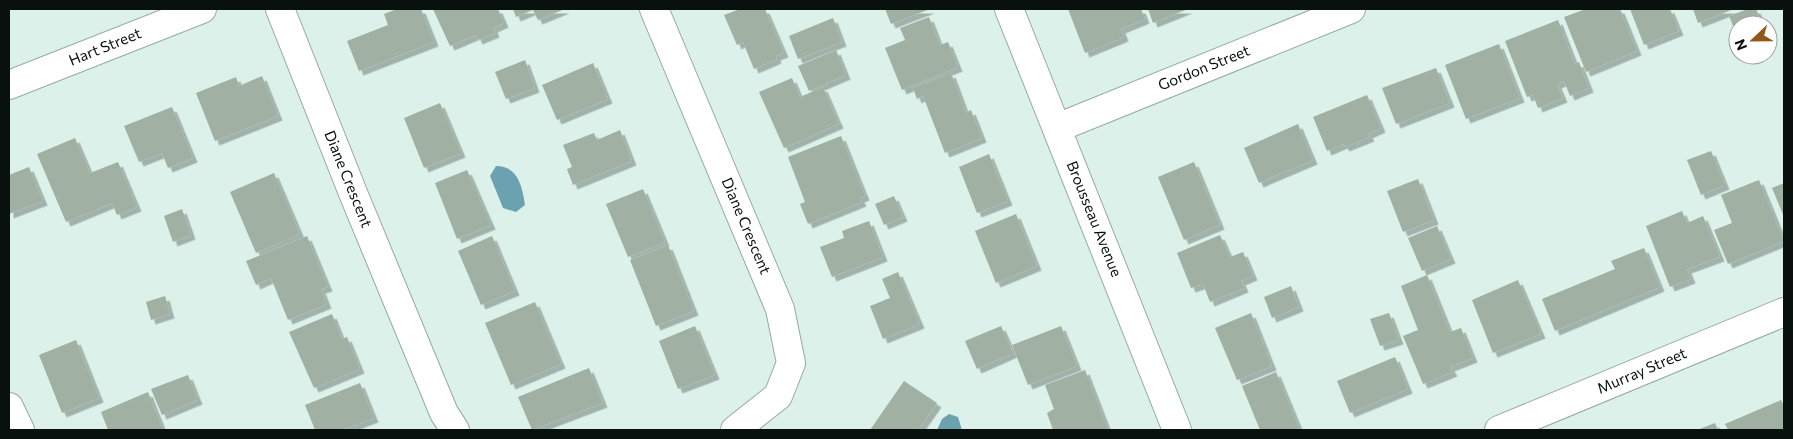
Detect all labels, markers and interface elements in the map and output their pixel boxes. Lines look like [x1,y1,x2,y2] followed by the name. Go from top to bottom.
[1728,15,1778,65] north arrow
[66,23,143,69] street label: Hart Street
[1731,37,1750,53] text: N
[1155,41,1252,94] street label: Gordon Street
[321,128,377,230] street label: Diane Crescent
[1063,158,1126,279] street label: Brousseau Avenue
[719,175,775,277] street label: Diane Crescent
[1594,343,1689,397] street label: Murray Street

